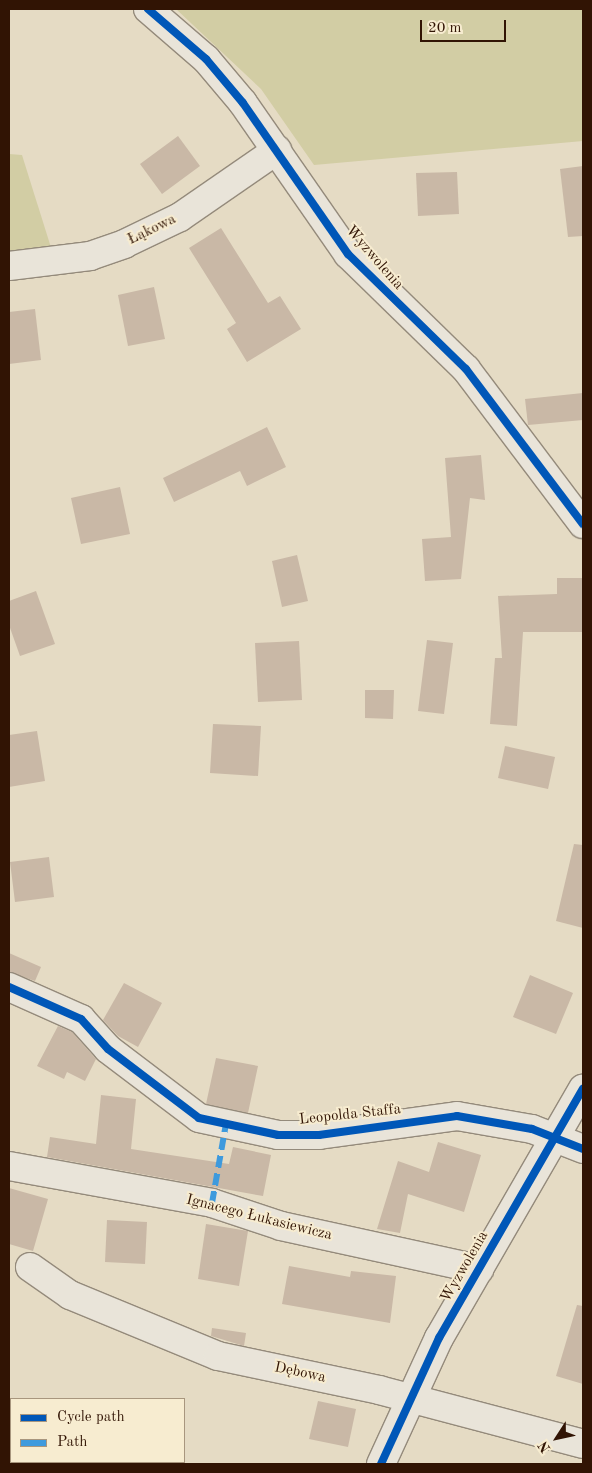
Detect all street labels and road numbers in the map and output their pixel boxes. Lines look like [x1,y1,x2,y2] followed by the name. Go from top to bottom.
[125,211,179,249] street label: Łąkowa
[341,222,407,294] street label: Wyzwolenia
[298,1101,402,1129] street label: Leopolda Staffa
[184,1191,334,1245] street label: Ignacego Łukasiewicza
[437,1228,493,1306] street label: Wyzwolenia
[273,1359,327,1387] street label: Dębowa

